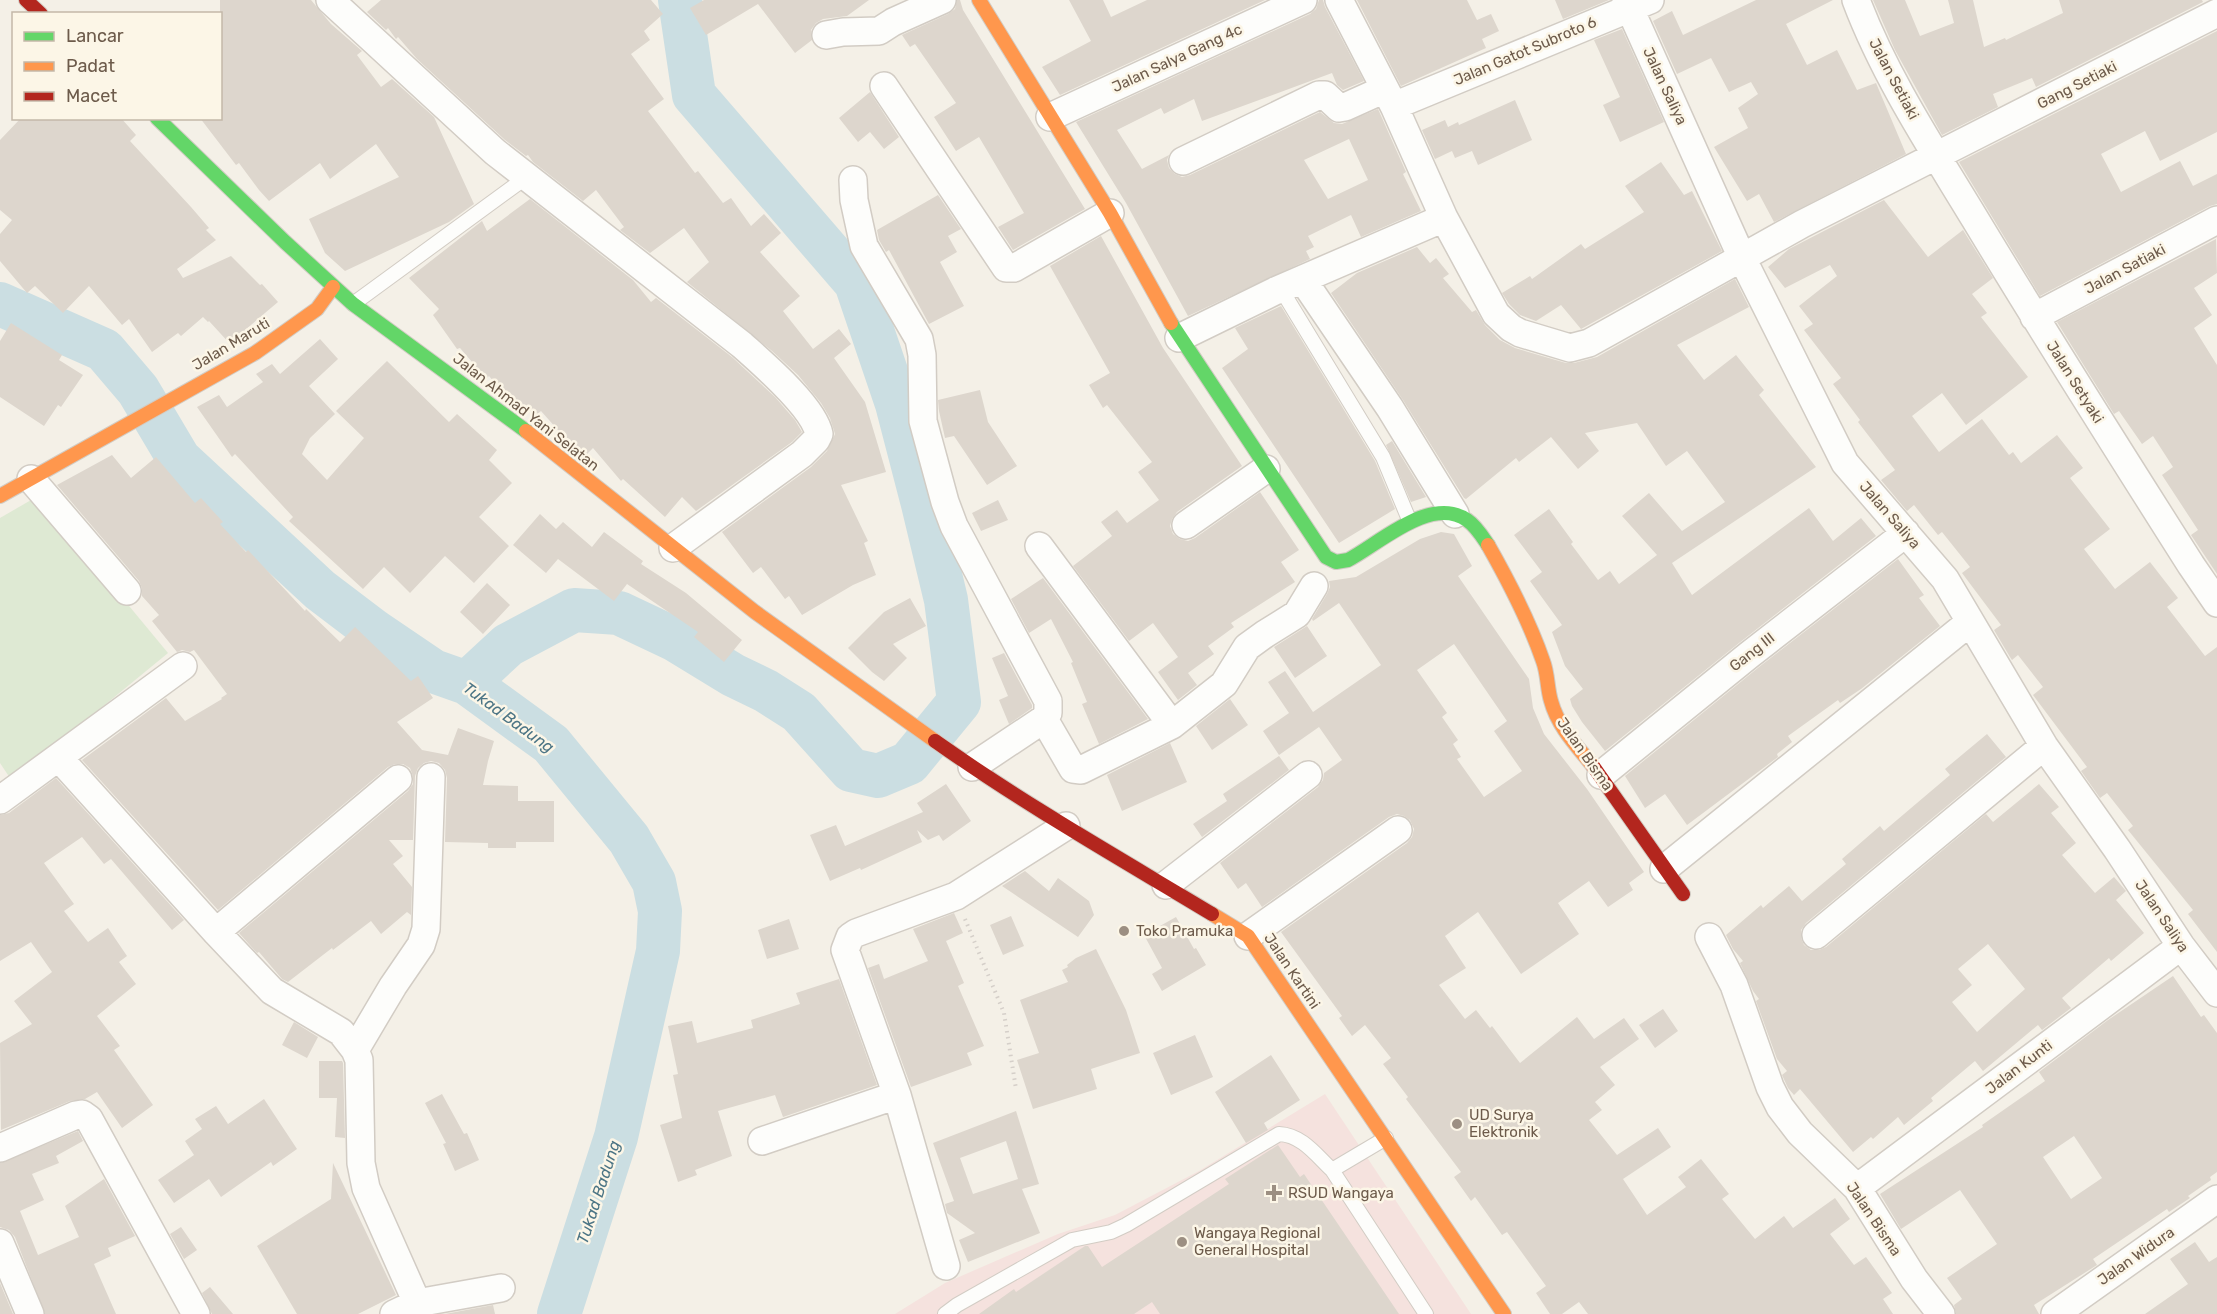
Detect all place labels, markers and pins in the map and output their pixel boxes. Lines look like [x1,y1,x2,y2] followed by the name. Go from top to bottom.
[1136,922,1233,940] place label: Toko Pramuka
[1117,924,1131,938] marker: Toko Pramuka
[1469,1106,1539,1141] place label: UD Surya Elektronik
[1450,1117,1464,1131] marker: UD Surya Elektronik
[1265,1184,1283,1202] marker: RSUD Wangaya
[1288,1184,1394,1202] place label: RSUD Wangaya
[1194,1224,1320,1259] place label: Wangaya Regional General Hospital
[1175,1235,1189,1249] marker: Wangaya Regional General Hospital

